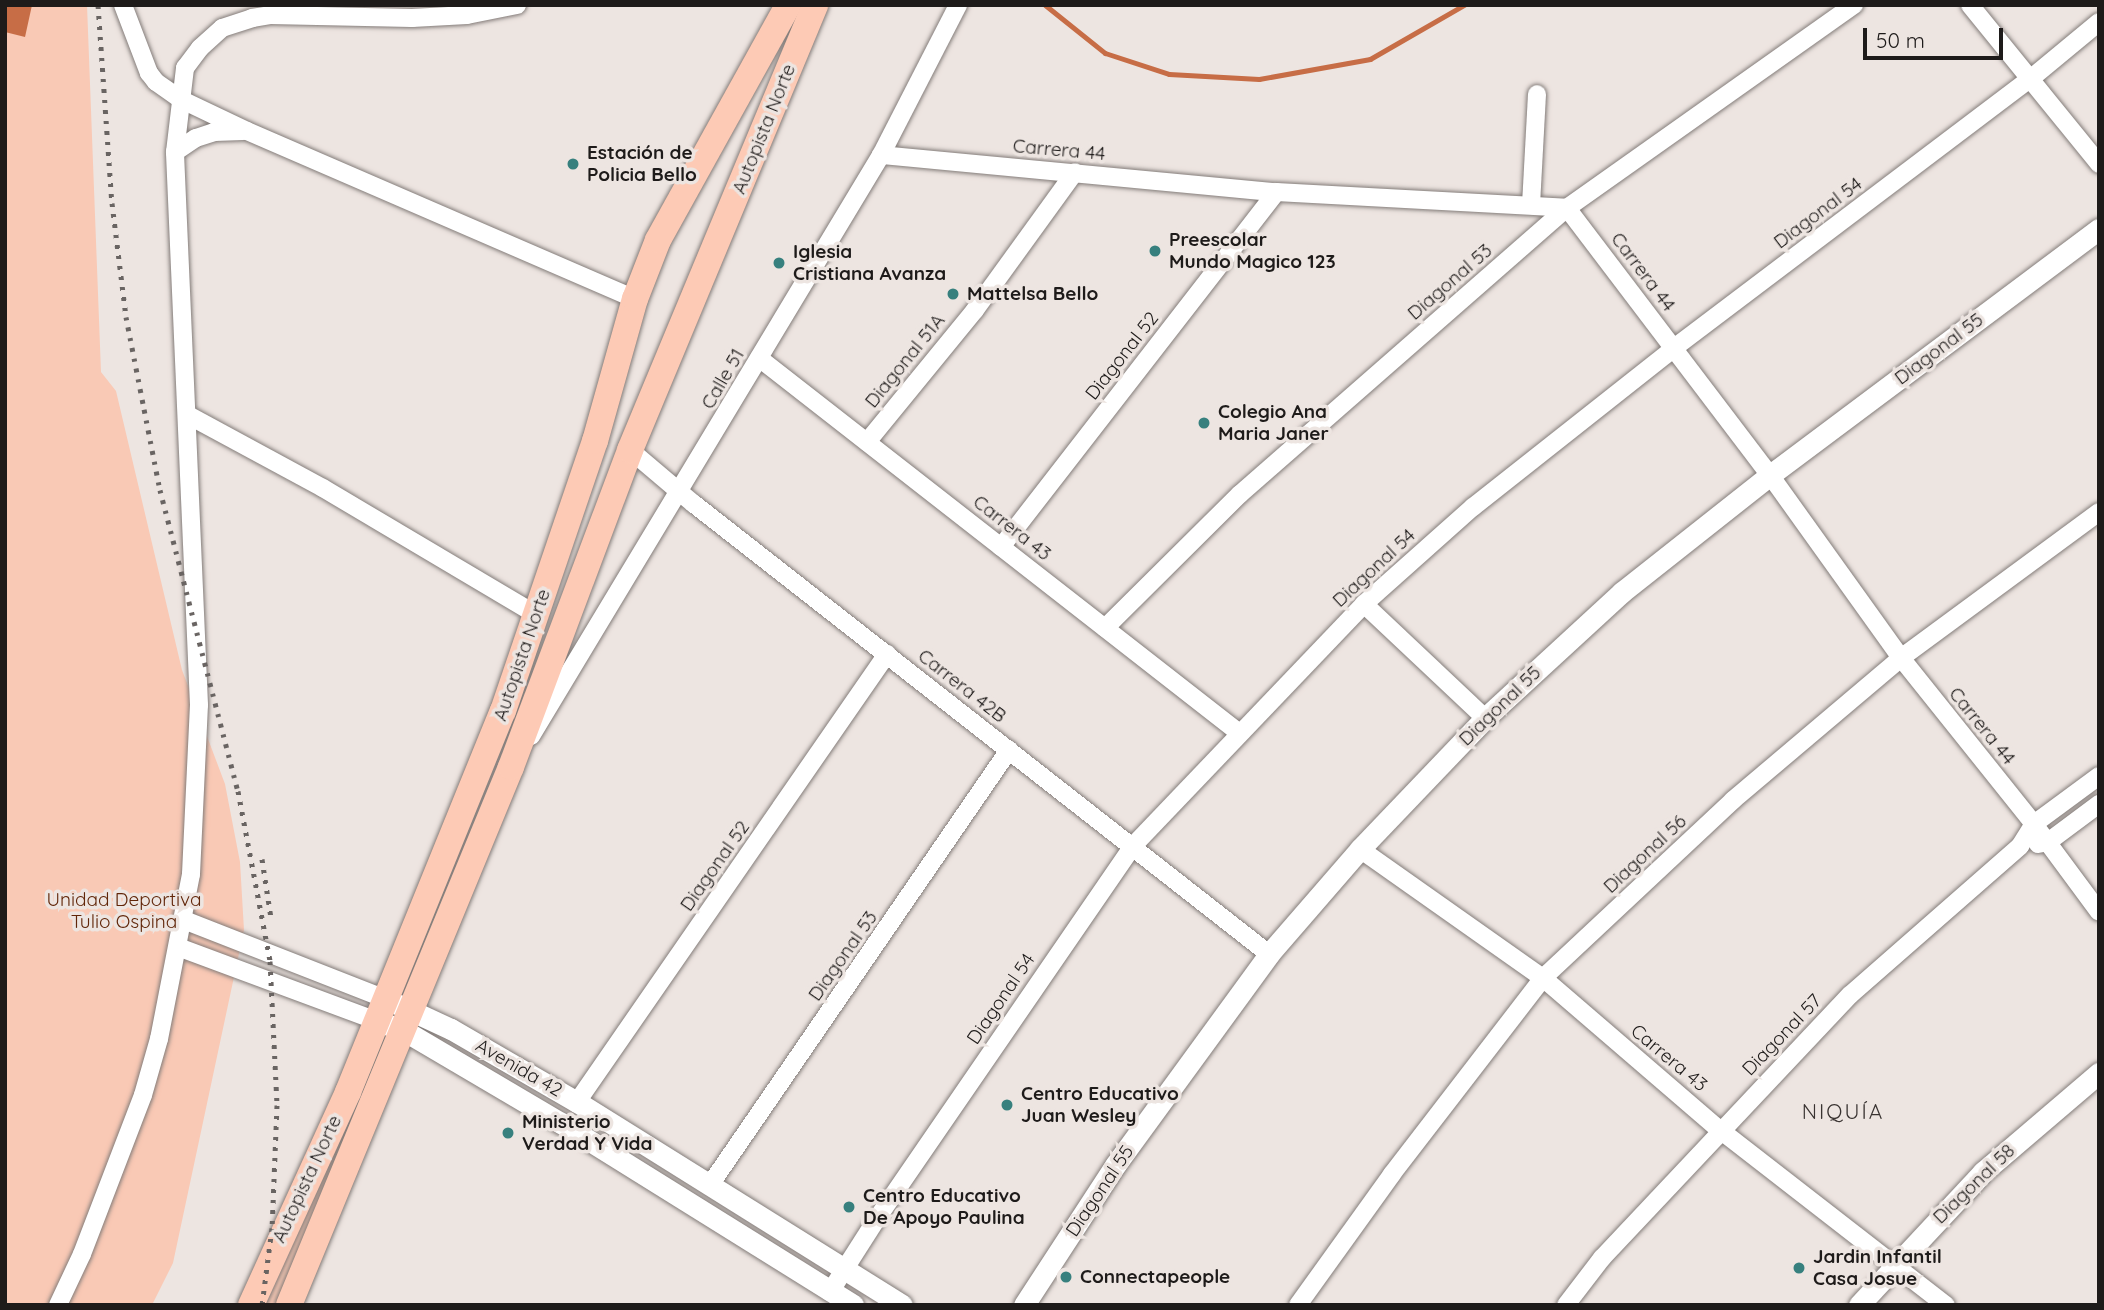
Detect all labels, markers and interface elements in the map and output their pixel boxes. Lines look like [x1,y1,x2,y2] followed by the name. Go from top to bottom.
[1866,14,2006,58] scale bar
[1876,27,1925,53] text: 50 m
[728,61,800,197] street label: Autopista Norte
[1012,135,1106,165] street label: Carrera 44
[587,142,697,186] place label: Estación de Policia Bello
[565,156,581,172] marker: Estación de Policia Bello
[1769,172,1867,254] street label: Diagonal 54
[1606,228,1680,316] street label: Carrera 44
[1169,229,1336,273] place label: Preescolar Mundo Magico 123
[1403,239,1497,325] street label: Diagonal 53
[793,241,946,285] place label: Iglesia Cristiana Avanza
[1147,243,1163,259] marker: Preescolar Mundo Magico 123
[771,255,787,271] marker: Iglesia Cristiana Avanza
[967,283,1098,305] place label: Mattelsa Bello
[945,286,961,302] marker: Mattelsa Bello
[1081,308,1163,404] street label: Diagonal 52
[1890,308,1988,390] street label: Diagonal 55
[860,310,950,412] street label: Diagonal 51A
[697,345,749,413] street label: Calle 51
[1218,401,1329,445] place label: Colegio Ana Maria Janer
[1196,415,1212,431] marker: Colegio Ana Maria Janer
[968,491,1056,565] street label: Carrera 43
[1328,524,1420,612] street label: Diagonal 54
[489,586,555,724] street label: Autopista Norte
[913,645,1011,727] street label: Carrera 42B
[1454,661,1546,751] street label: Diagonal 55
[1944,683,2020,769] street label: Carrera 44
[1599,810,1691,898] street label: Diagonal 56
[676,816,754,916] street label: Diagonal 52
[46,889,202,933] park label: Unidad Deportiva Tulio Ospina
[804,907,882,1005] street label: Diagonal 53
[962,949,1040,1049] street label: Diagonal 54
[1738,990,1826,1080] street label: Diagonal 57
[1626,1019,1712,1097] street label: Carrera 43
[472,1034,566,1102] street label: Avenida 42
[1021,1083,1179,1127] place label: Centro Educativo Juan Wesley
[999,1097,1015,1113] marker: Centro Educativo Juan Wesley
[1802,1098,1884,1124] district label: NIQUÍA
[522,1111,652,1155] place label: Ministerio Verdad Y Vida
[267,1112,347,1246] street label: Autopista Norte
[500,1125,516,1141] marker: Ministerio Verdad Y Vida
[1928,1139,2020,1229] street label: Diagonal 58
[1061,1141,1139,1241] street label: Diagonal 55
[863,1185,1025,1229] place label: Centro Educativo De Apoyo Paulina
[841,1199,857,1215] marker: Centro Educativo De Apoyo Paulina
[1813,1246,1942,1290] place label: Jardin Infantil Casa Josue
[1791,1260,1807,1276] marker: Jardin Infantil Casa Josue
[1080,1266,1230,1288] place label: Connectapeople
[1058,1269,1074,1285] marker: Connectapeople

